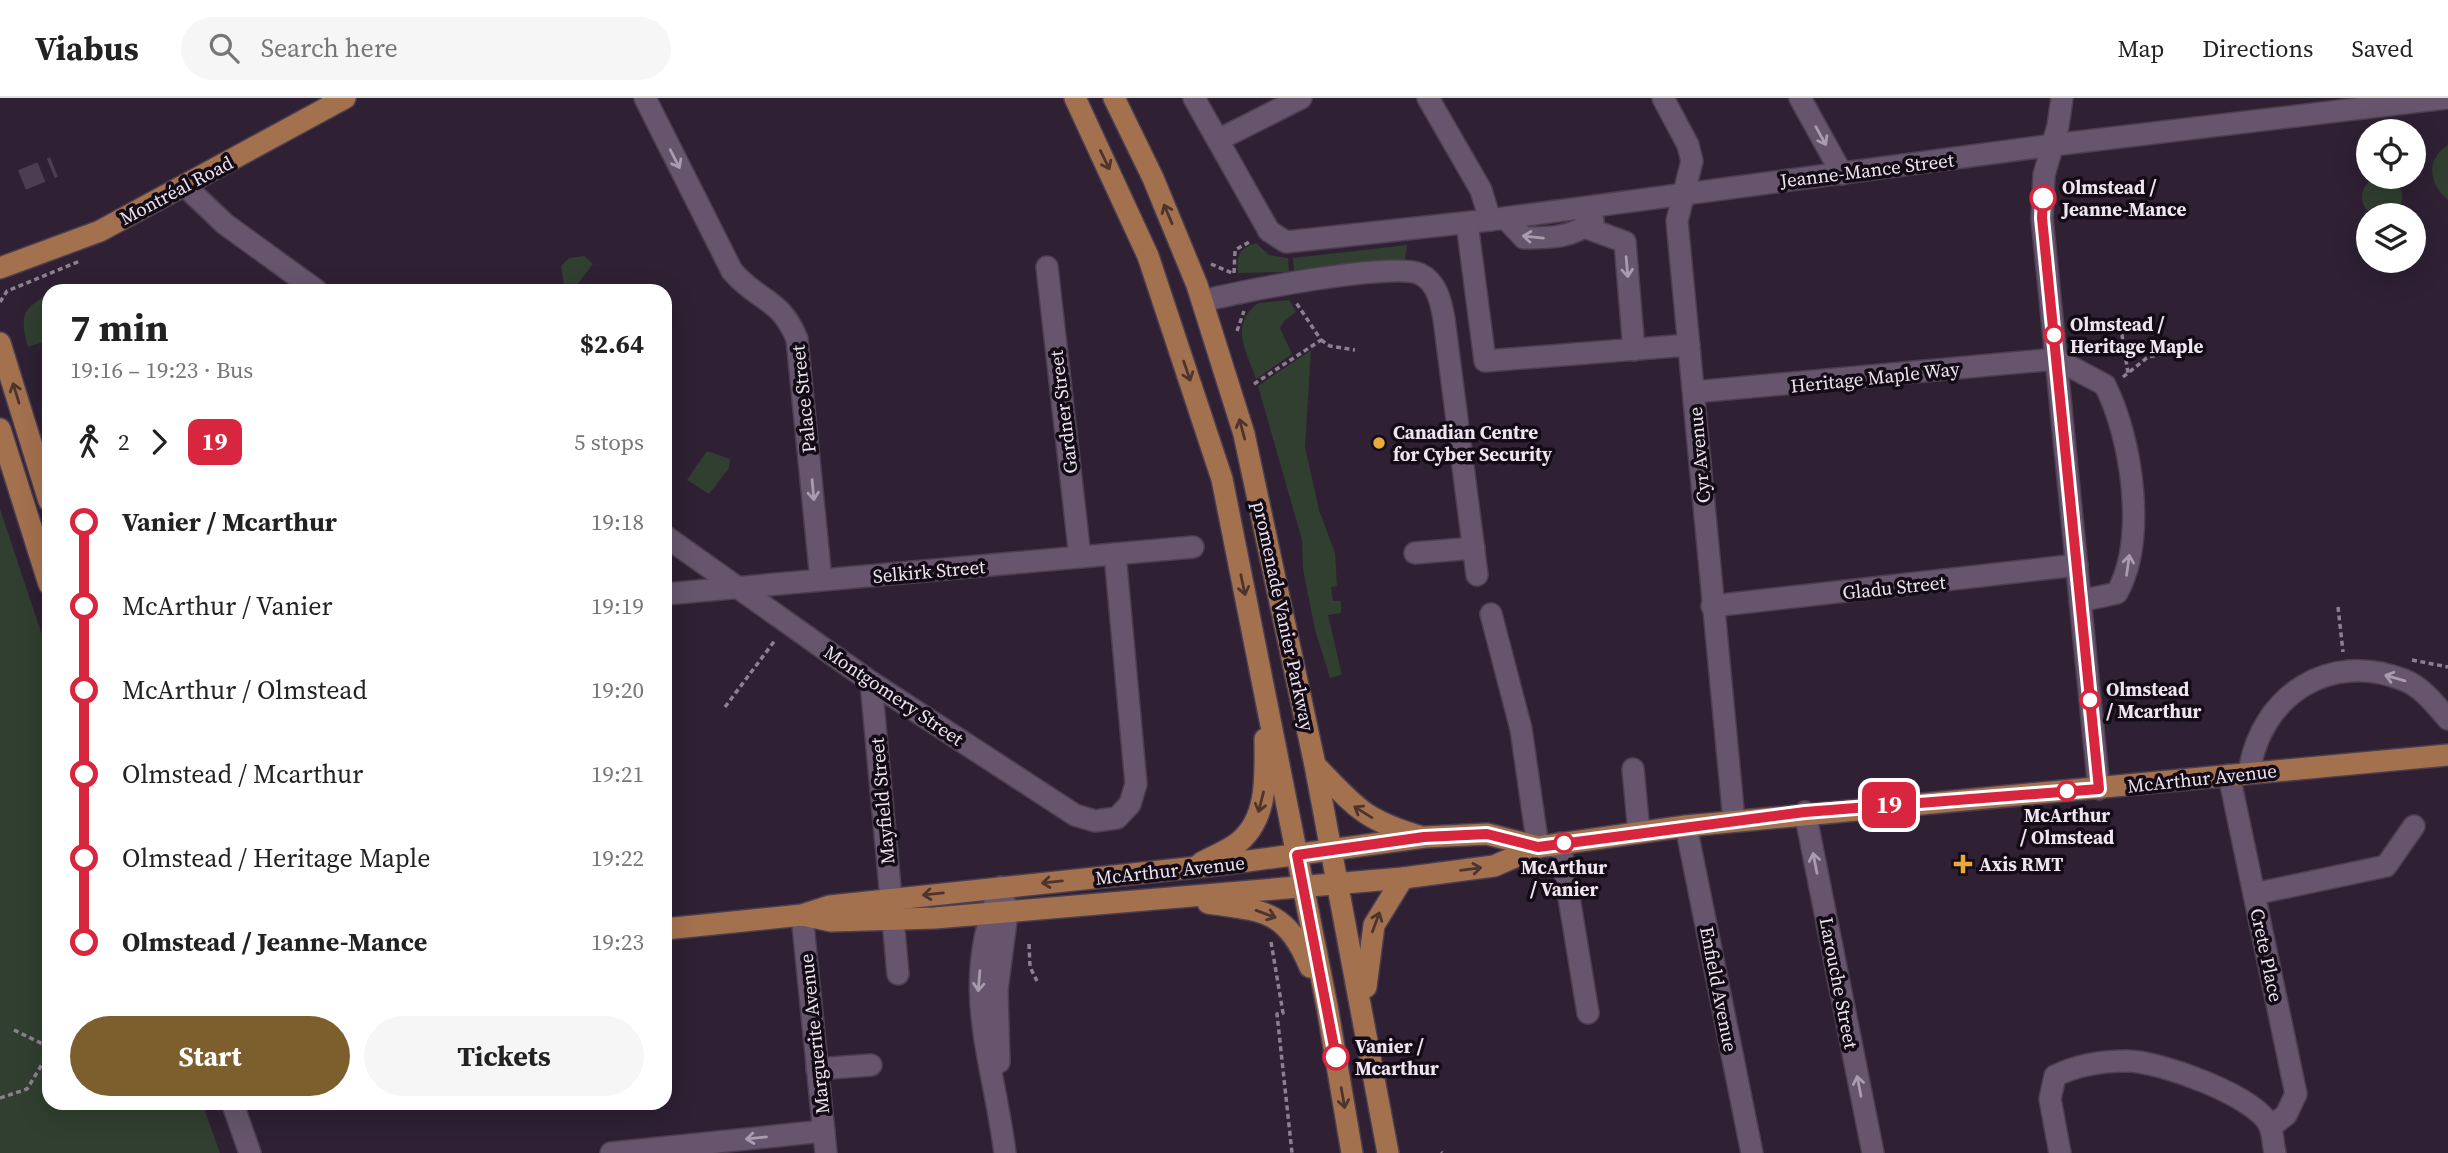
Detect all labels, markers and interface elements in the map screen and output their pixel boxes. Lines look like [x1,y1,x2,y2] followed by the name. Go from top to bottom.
[181,17,671,80] search box
[35,26,139,71] text: Viabus
[205,29,243,67] icon: search
[261,30,398,66] text: Search here
[2117,32,2164,65] text: Map
[2202,32,2313,65] text: Directions
[2351,32,2413,65] text: Saved
[2356,119,2426,273] map controls
[2356,119,2426,189] button: locate
[1815,125,1828,146] one-way arrow
[1778,146,1956,194] street label: Jeanne-Mance Street
[669,148,683,169] one-way arrow
[115,149,237,231] street label: Montréal Road
[1098,149,1112,170] one-way arrow
[2061,174,2187,222] place label: Olmstead / Jeanne-Mance
[2030,185,2056,211] marker: Olmstead / Jeanne-Mance
[1161,203,1174,225] one-way arrow
[2356,203,2426,273] button: layers
[1522,230,1545,243] one-way arrow
[1621,255,1634,277] one-way arrow
[70,302,169,354] text: 7 min
[2070,311,2204,359] place label: Olmstead / Heritage Maple
[2044,325,2064,345] marker: Olmstead / Heritage Maple
[580,326,644,362] text: $2.64
[784,343,822,454] street label: Palace Street
[1042,348,1083,475] street label: Gardner Street
[70,354,253,386] text: 19:16 – 19:23 · Bus
[1789,355,1961,399] street label: Heritage Maple Way
[1182,360,1194,382] one-way arrow
[9,383,21,405] one-way arrow
[1682,406,1716,504] street label: Cyr Avenue
[1235,418,1248,441] one-way arrow
[1393,419,1553,467] place label: Canadian Centre for Cyber Security
[70,423,108,461] icon: walk
[140,423,178,461] icon: forward
[202,425,228,458] text: 19
[118,426,130,458] text: 2
[574,426,644,458] text: 5 stops
[1371,435,1387,451] marker: Canadian Centre for Cyber Security
[807,478,820,501] one-way arrow
[1247,499,1321,734] street label: promenade Vanier Parkway
[122,504,337,540] text: Vanier / Mcarthur
[591,506,644,538] text: 19:18
[872,553,987,589] street label: Selkirk Street
[2121,554,2134,577] one-way arrow
[1841,569,1948,605] street label: Gladu Street
[1236,573,1250,596] one-way arrow
[122,588,332,624] text: McArthur / Vanier
[591,590,644,622] text: 19:19
[819,639,970,752] street label: Montgomery Street
[2384,671,2407,684] one-way arrow
[122,672,367,708] text: McArthur / Olmstead
[591,674,644,706] text: 19:20
[2106,676,2202,724] place label: Olmstead / Mcarthur
[2080,690,2100,710] marker: Olmstead / Mcarthur
[863,736,900,865] street label: Mayfield Street
[122,756,363,792] text: Olmstead / Mcarthur
[2126,757,2278,799] street label: McArthur Avenue
[591,758,644,790] text: 19:21
[2057,781,2077,801] marker: McArthur / Olmstead
[1857,782,1920,828] line badge: 19
[1876,788,1902,821] text: 19
[1254,790,1267,813] one-way arrow
[2020,802,2114,850] place label: McArthur / Olmstead
[1353,804,1373,818] one-way arrow
[1554,833,1574,853] marker: McArthur / Vanier
[122,840,430,876] text: Olmstead / Heritage Maple
[591,842,644,874] text: 19:22
[1094,849,1246,891] street label: McArthur Avenue
[1979,851,2063,877] place label: Axis RMT
[1807,852,1821,875] one-way arrow
[1521,854,1607,902] place label: McArthur / Vanier
[1953,854,1973,874] marker: Axis RMT
[1459,862,1481,875] one-way arrow
[1041,876,1064,889] one-way arrow
[923,888,945,901] one-way arrow
[2244,906,2290,1004] street label: Crete Place
[1254,908,1276,921] one-way arrow
[1371,912,1383,934] one-way arrow
[1813,915,1865,1052] street label: Larouche Street
[122,924,427,960] text: Olmstead / Jeanne-Mance
[1694,924,1744,1054] street label: Enfield Avenue
[591,926,644,958] text: 19:23
[793,953,835,1115] street label: Marguerite Avenue
[972,969,985,992] one-way arrow
[70,1016,350,1096] button: Start
[364,1016,644,1096] button: Tickets
[1355,1033,1439,1081] place label: Vanier / Mcarthur
[1323,1044,1349,1070] marker: Vanier / Mcarthur
[1852,1075,1866,1098] one-way arrow
[1336,1086,1350,1109] one-way arrow
[745,1132,768,1145] one-way arrow

